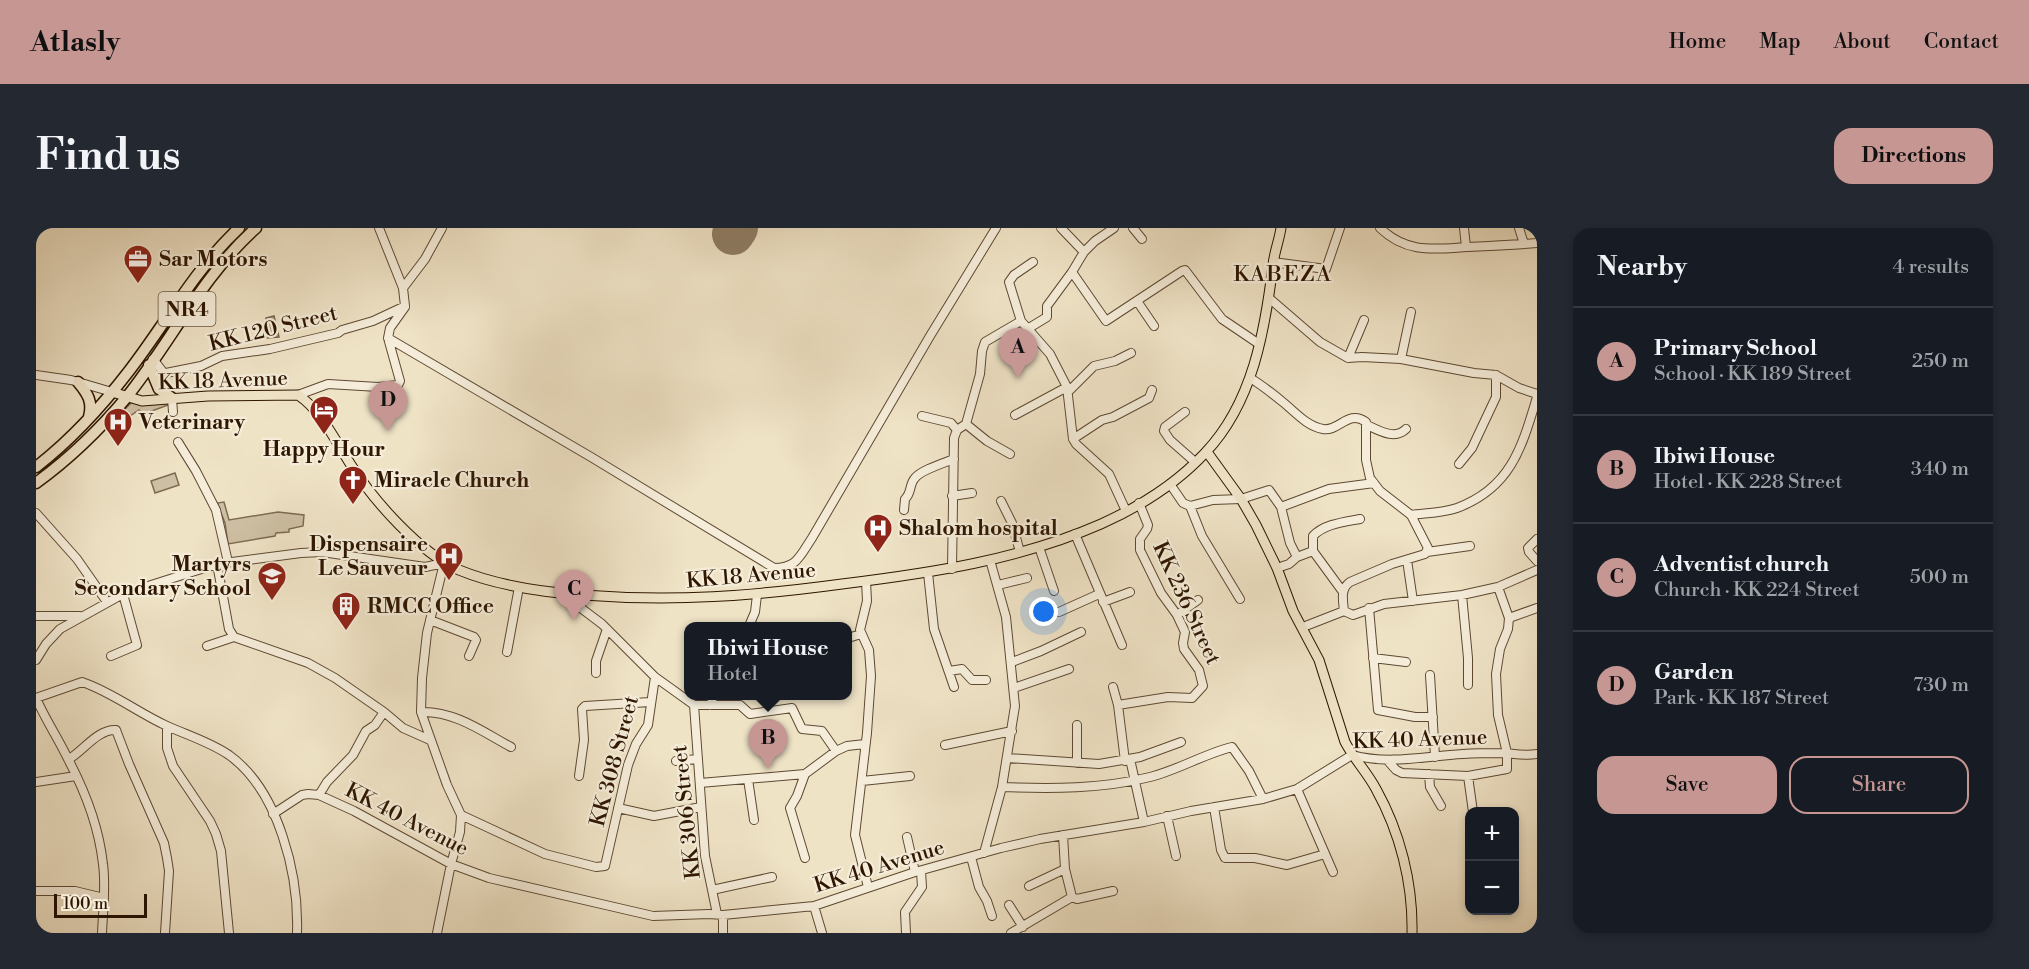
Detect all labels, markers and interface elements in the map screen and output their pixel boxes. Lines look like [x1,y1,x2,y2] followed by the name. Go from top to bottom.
[30,25,120,60] text: Atlasly
[1669,29,1726,55] text: Home
[1759,29,1801,55] text: Map
[1834,29,1891,55] text: About
[1924,29,1999,55] text: Contact
[1834,128,1993,184] button: Directions
[36,130,180,183] text: Find us
[122,243,154,285] office icon: Sar Motors
[159,247,268,273] place label: Sar Motors
[1597,251,1687,283] text: Nearby
[1892,255,1969,280] text: 4 results
[1233,261,1333,288] district label: KABEZA
[158,292,216,326] road number: NR4
[206,300,341,358] street label: KK 120 Street
[998,328,1038,378] pin: A
[1654,335,1817,362] text: Primary School
[1609,349,1624,374] text: A
[1912,349,1969,374] text: 250 m
[1654,362,1852,387] text: School · KK 189 Street
[158,366,288,396] street label: KK 18 Avenue
[368,382,408,431] pin: D
[308,394,340,436] hotel icon: Happy Hour
[102,406,134,448] hospital icon: Veterinary
[138,410,246,436] place label: Veterinary
[263,437,385,463] place label: Happy Hour
[1654,443,1775,470] text: Ibiwi House
[1609,457,1624,482] text: B
[1911,457,1969,482] text: 340 m
[337,464,369,506] church icon: Miracle Church
[374,468,529,494] place label: Miracle Church
[1654,470,1842,495] text: Hotel · KK 228 Street
[862,512,894,554] hospital icon: Shalom hospital
[899,516,1058,542] place label: Shalom hospital
[309,532,428,582] place label: Dispensaire Le Sauveur
[1146,538,1226,670] street label: KK 236 Street
[433,540,465,582] hospital icon: Dispensaire Le Sauveur
[1654,551,1829,578] text: Adventist church
[74,552,251,602] place label: Martyrs Secondary School
[685,557,817,595] street label: KK 18 Avenue
[256,560,288,602] school or university icon: Martyrs Secondary School
[1609,565,1624,590] text: C
[1910,565,1969,590] text: 500 m
[554,570,594,620] pin: C
[1654,578,1859,603] text: Church · KK 224 Street
[330,590,362,632] building icon: RMCC Office
[367,594,494,620] place label: RMCC Office
[1029,597,1058,626] your location
[684,622,852,700] popup
[708,635,828,662] text: Ibiwi House
[1654,659,1734,686] text: Garden
[708,662,758,687] text: Hotel
[1609,673,1624,698] text: D
[1913,673,1969,698] text: 730 m
[1654,686,1829,711] text: Park · KK 187 Street
[585,692,645,830] street label: KK 308 Street
[748,720,788,769] pin: B
[1352,725,1488,755] street label: KK 40 Avenue
[667,743,707,880] street label: KK 306 Street
[1597,756,1777,814] button: Save
[1789,756,1969,814] button: Share
[341,778,473,862] street label: KK 40 Avenue
[1465,807,1519,915] map controls
[1465,807,1519,861] button: +
[811,835,948,899] street label: KK 40 Avenue
[1465,861,1519,915] button: −
[54,891,147,918] scale bar
[63,894,108,914] text: 100 m

